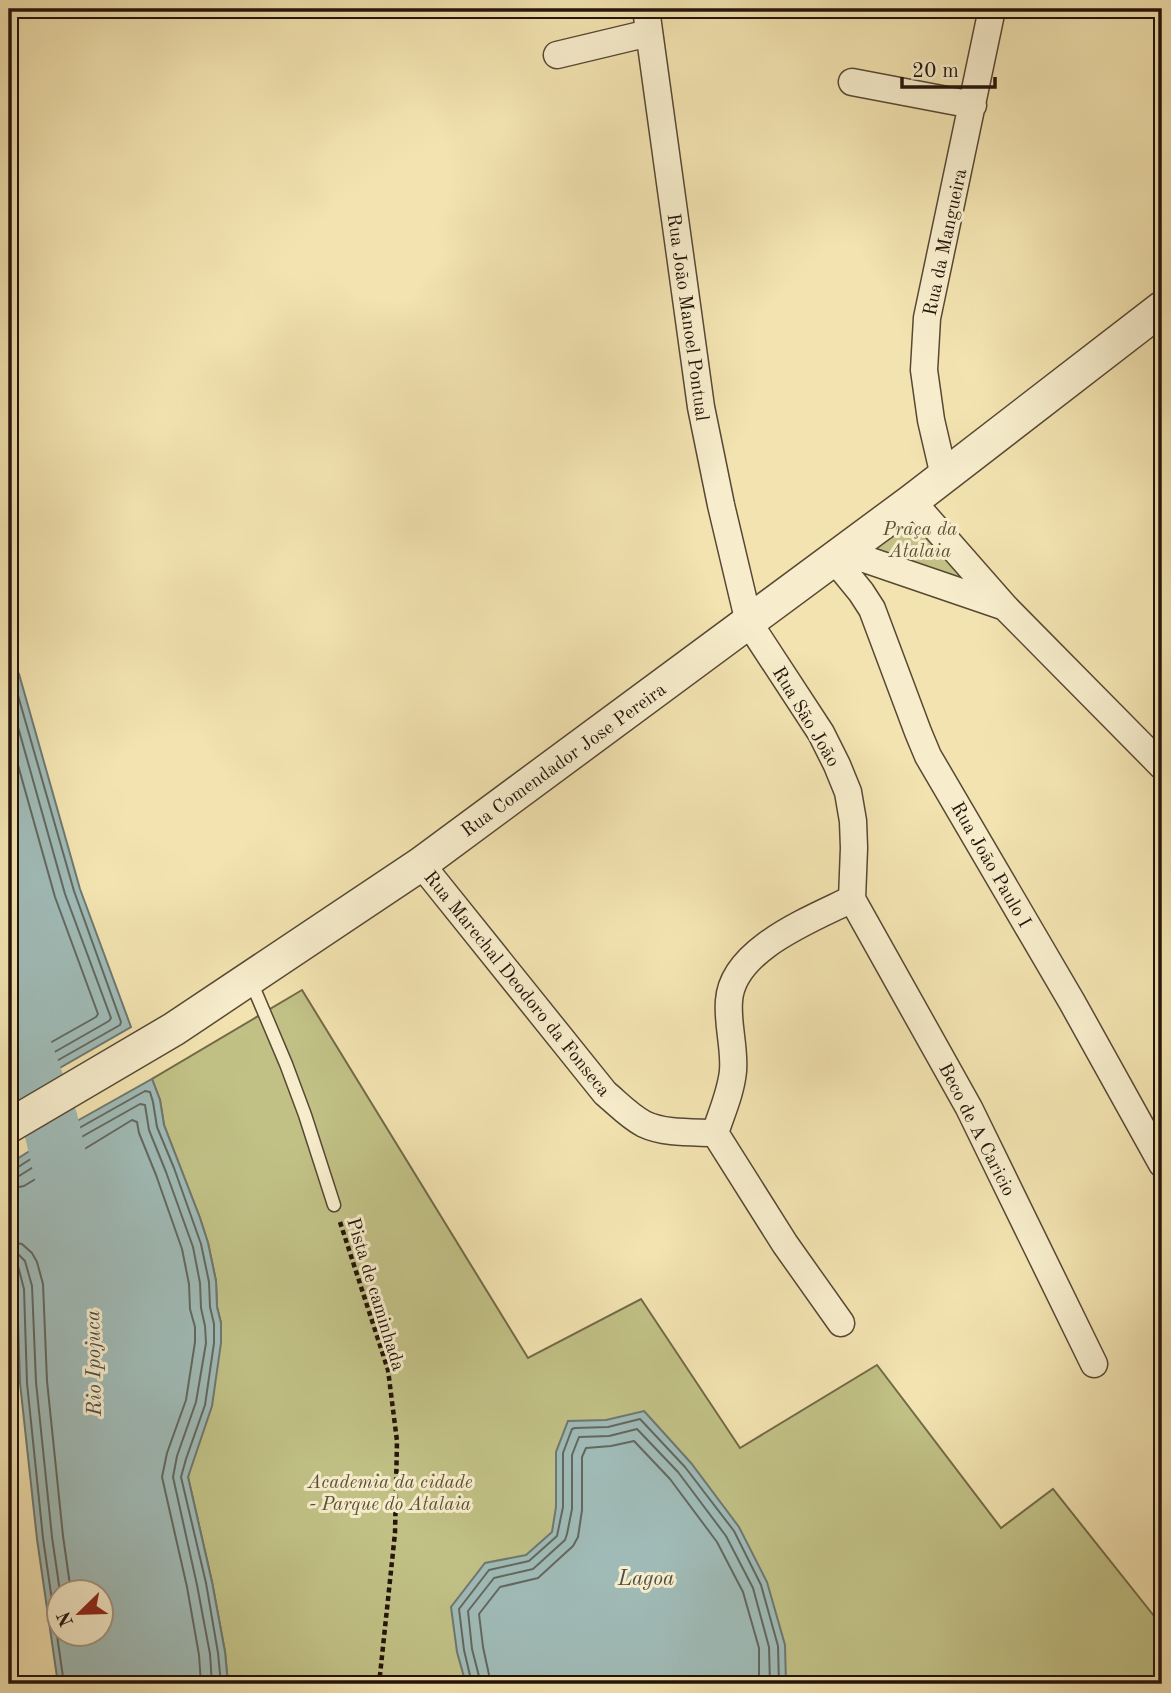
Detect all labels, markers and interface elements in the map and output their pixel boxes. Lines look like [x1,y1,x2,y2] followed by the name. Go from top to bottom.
[902,46,994,90] scale bar
[912,61,959,82] text: 20 m
[922,167,971,318] street label: Rua da Mangueira
[663,212,711,422] street label: Rua João Manoel Pontual
[882,521,957,562] park label: Praça da Atalaia
[768,664,842,771] street label: Rua São João
[459,680,671,842] street label: Rua Comendador Jose Pereira
[946,799,1033,931] street label: Rua João Paulo I
[419,868,613,1101] street label: Rua Marechal Deodoro da Fonseca
[934,1061,1018,1200] street label: Beco de A Caricio
[342,1216,407,1374] street label: Pista de caminhada
[83,1310,106,1417] water label: Rio Ipojuca
[306,1474,473,1515] park label: Academia da cidade - Parque do Atalaia
[617,1569,674,1590] water label: Lagoa
[46,1578,116,1648] north arrow
[55,1608,78,1629] text: N

